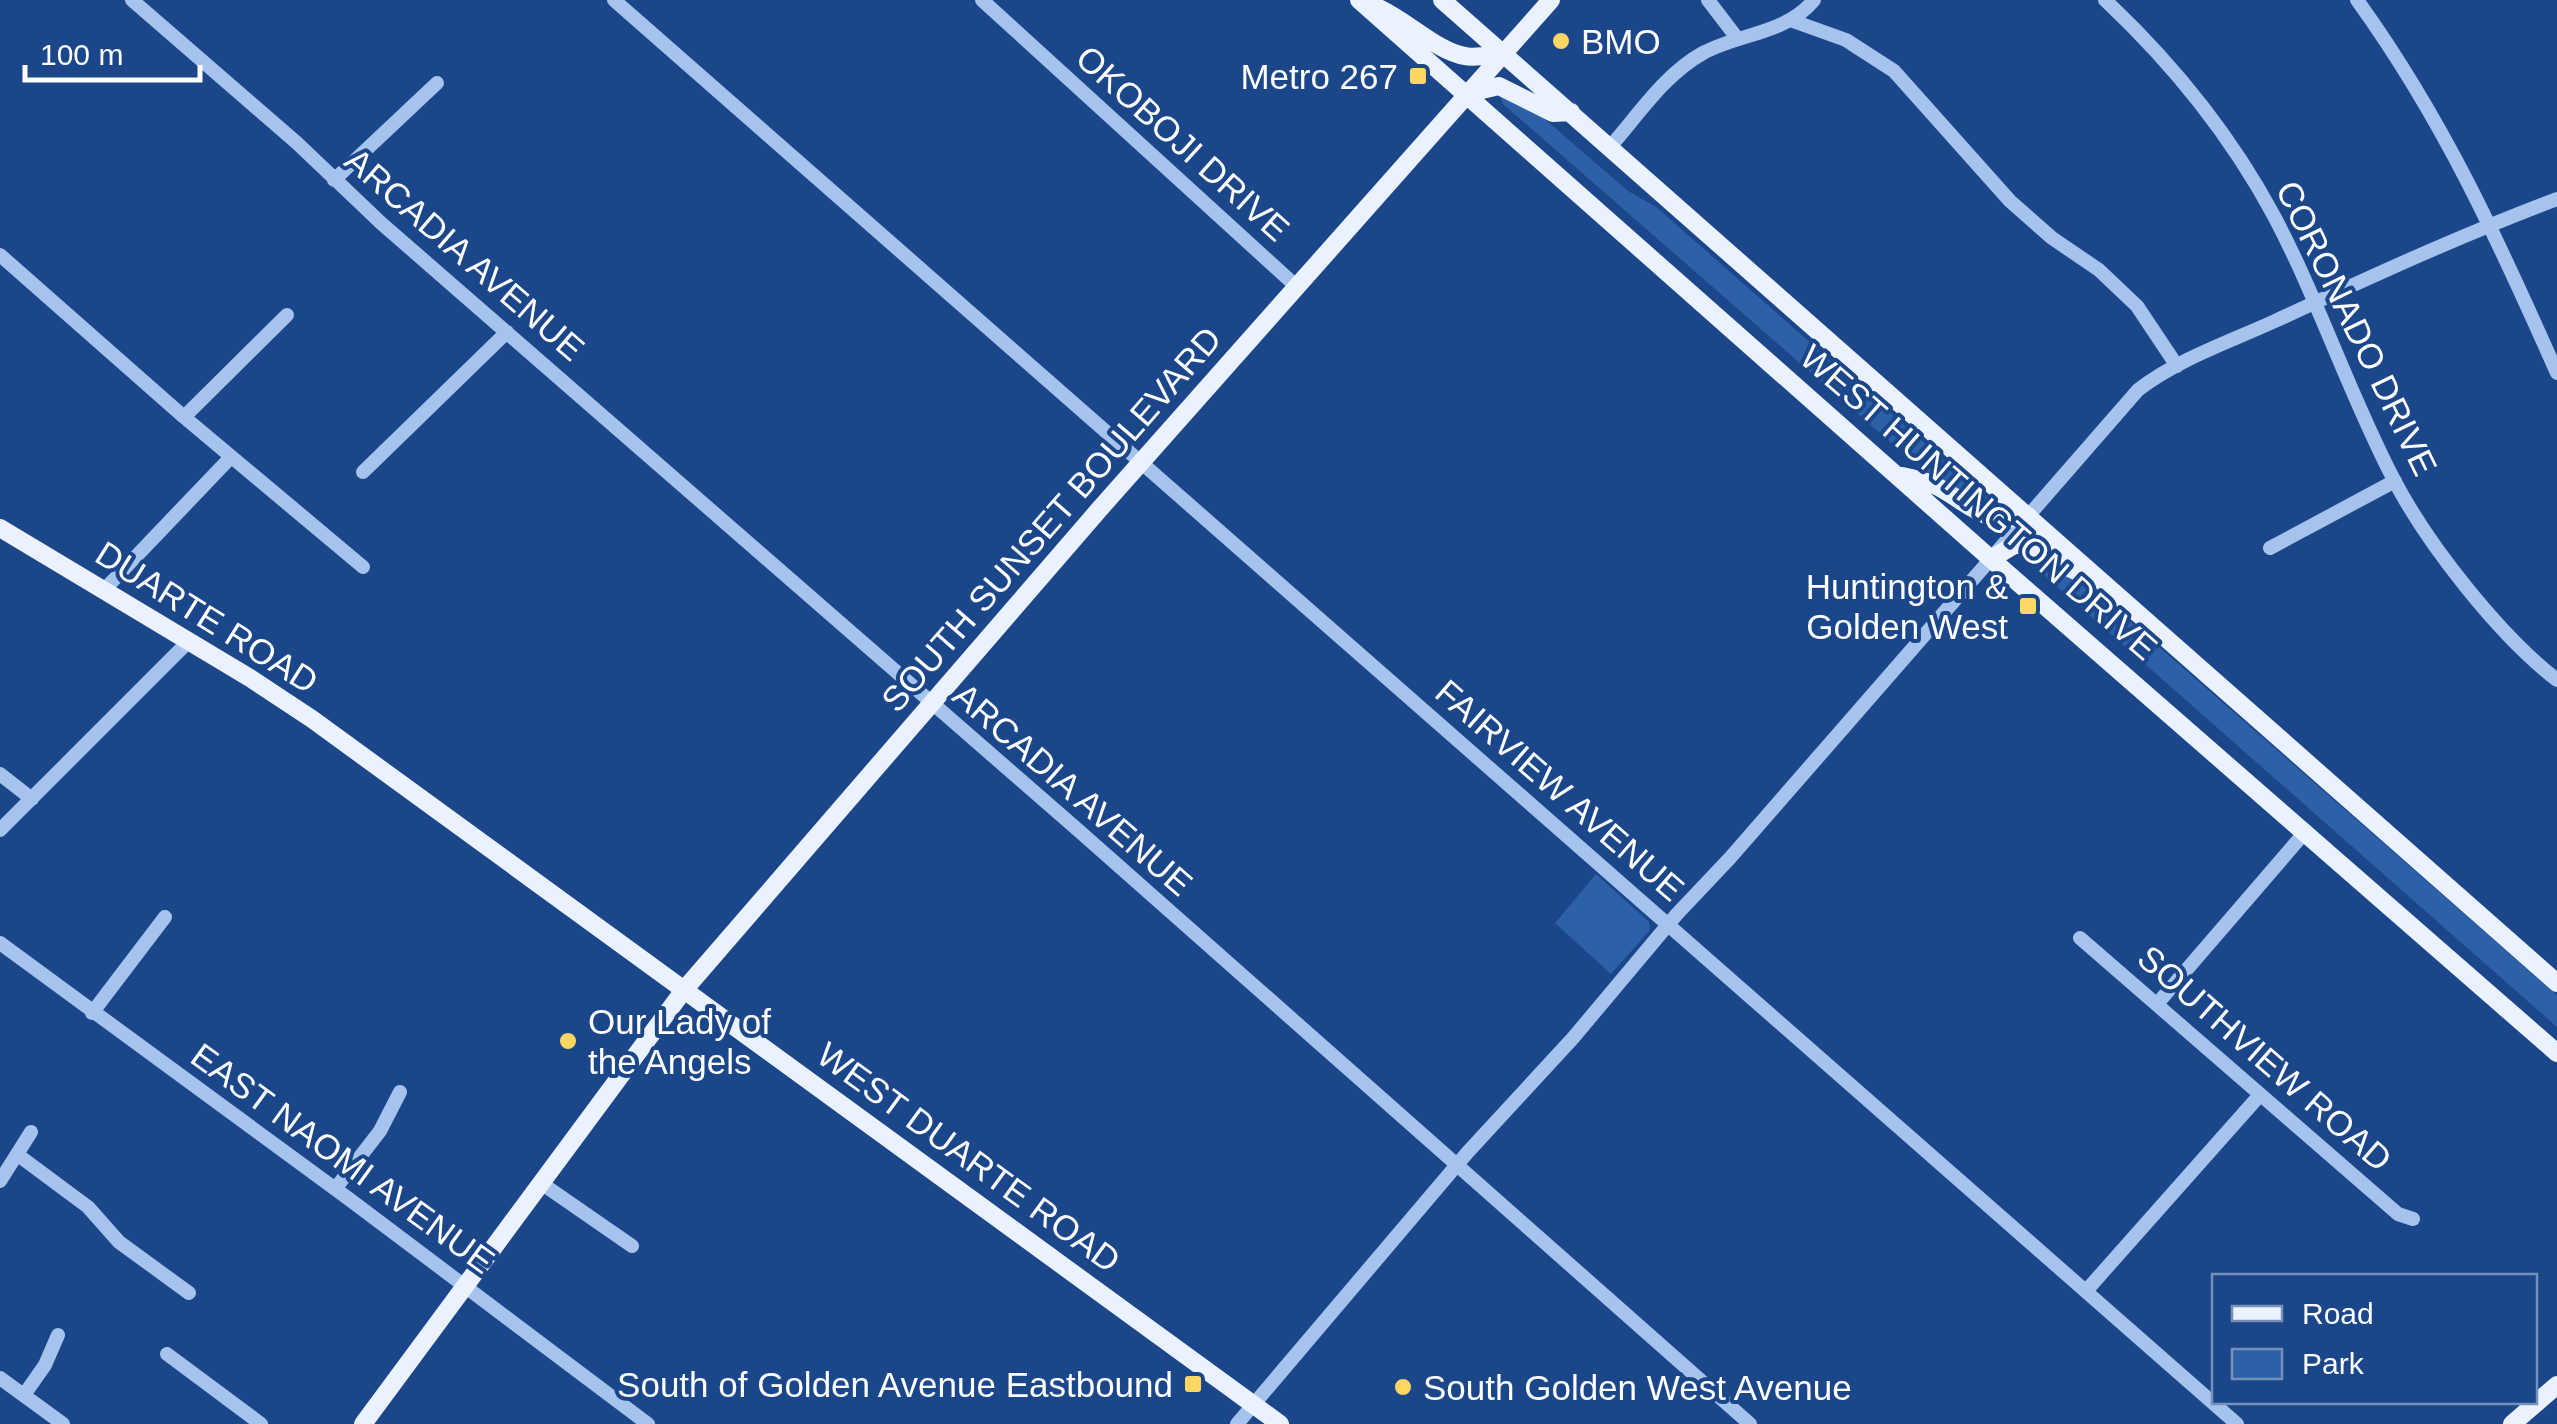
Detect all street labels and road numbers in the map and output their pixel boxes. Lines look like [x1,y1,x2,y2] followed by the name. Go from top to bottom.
[1069,37,1297,249] street label: OKOBOJI DRIVE
[338,140,592,368] street label: ARCADIA AVENUE
[2269,174,2445,482] street label: CORONADO DRIVE
[873,319,1229,719] street label: SOUTH SUNSET BOULEVARD
[1793,337,2165,667] street label: WEST HUNTINGTON DRIVE
[89,533,325,701] street label: DUARTE ROAD
[1428,672,1692,908] street label: FAIRVIEW AVENUE
[946,675,1200,903] street label: ARCADIA AVENUE
[2130,937,2400,1179] street label: SOUTHVIEW ROAD
[810,1034,1128,1280] street label: WEST DUARTE ROAD
[184,1035,502,1281] street label: EAST NAOMI AVENUE

